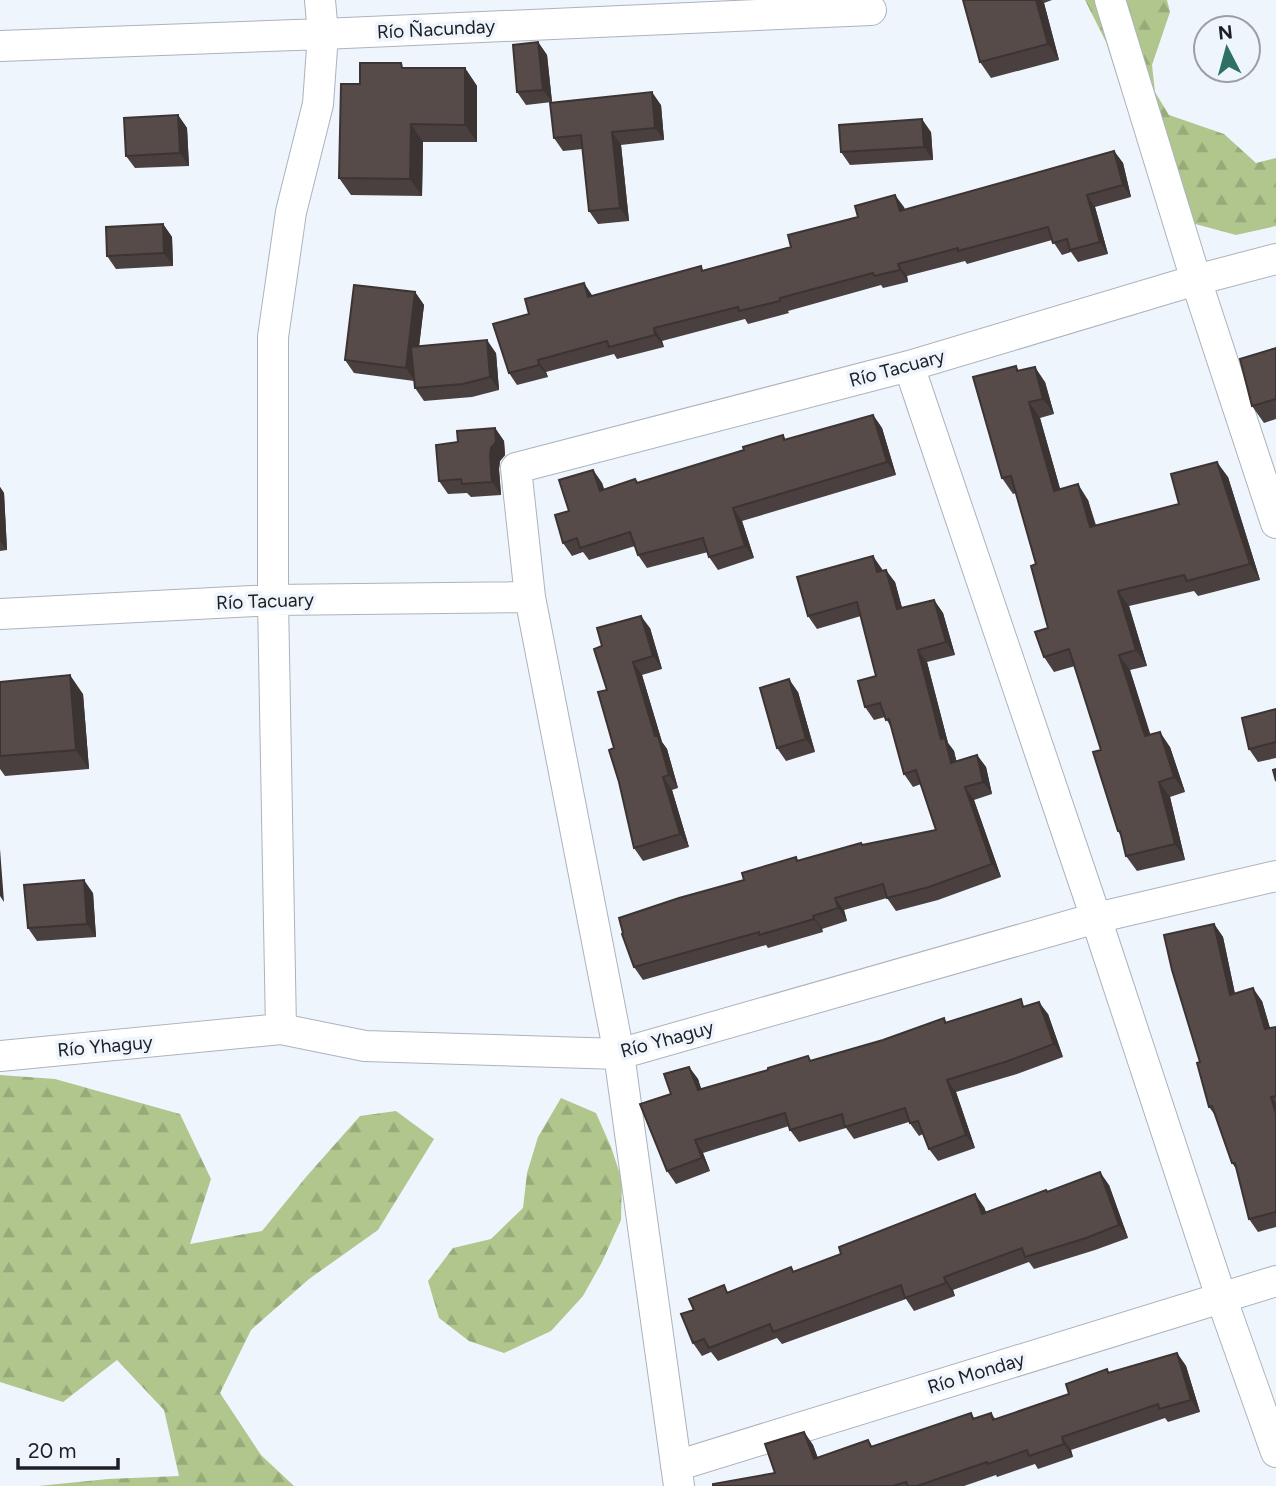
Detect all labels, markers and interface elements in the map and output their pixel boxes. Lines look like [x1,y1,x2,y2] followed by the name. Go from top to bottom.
[376,14,496,44] street label: Río Ñacunday
[1192,14,1262,84] north arrow
[1217,20,1234,45] text: N
[847,344,947,392] street label: Río Tacuary
[216,588,314,614] street label: Río Tacuary
[618,1016,716,1062] street label: Río Yhaguy
[56,1030,154,1062] street label: Río Yhaguy
[925,1347,1027,1399] street label: Río Monday
[18,1426,117,1470] scale bar
[28,1438,76,1463] text: 20 m

